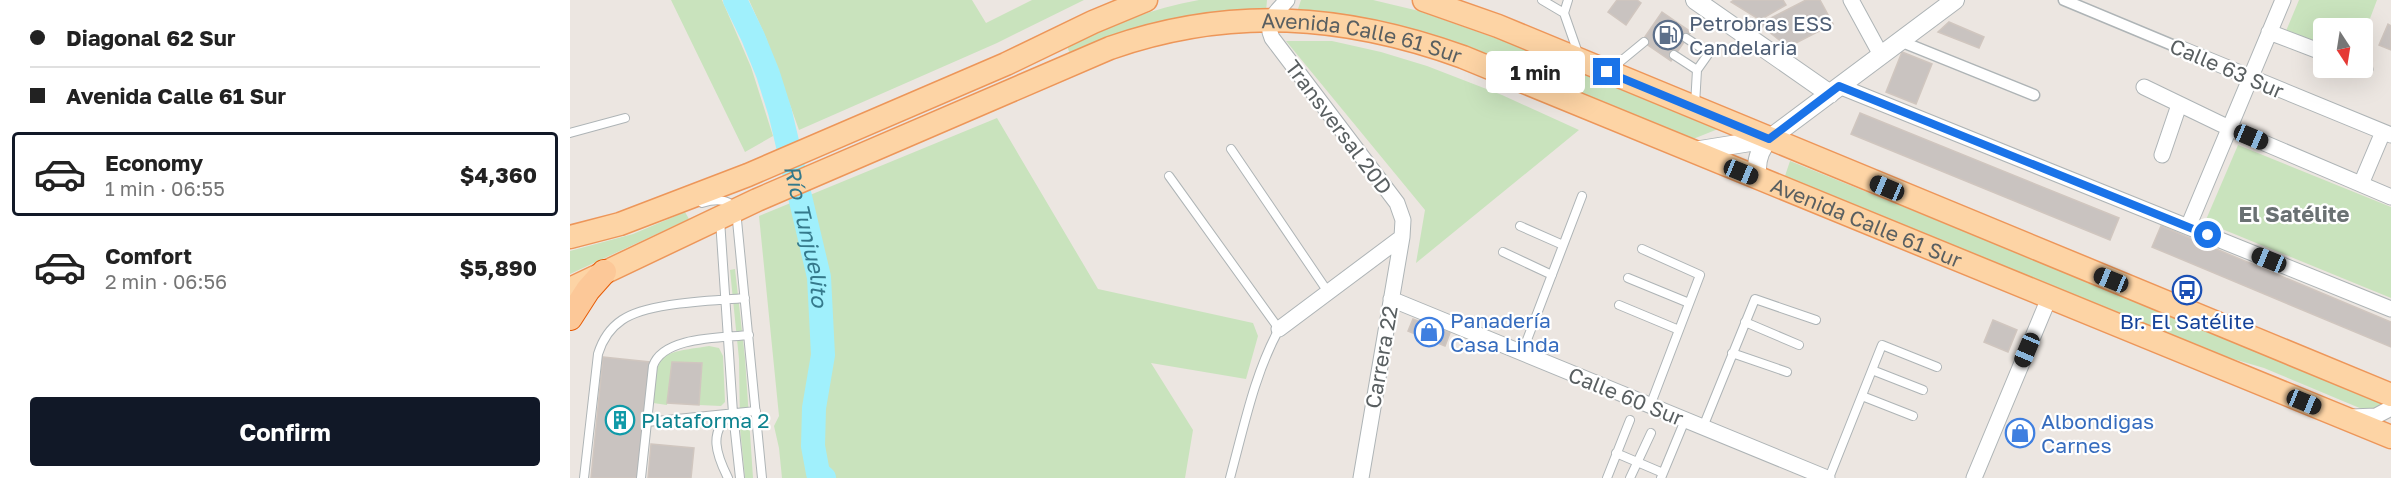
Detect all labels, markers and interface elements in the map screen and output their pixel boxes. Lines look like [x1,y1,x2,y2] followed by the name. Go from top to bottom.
[1261,7,1466,69] street label: Avenida Calle 61 Sur
[1689,10,1833,60] place label: Petrobras ESS Candelaria
[2313,18,2373,78] north arrow
[2313,18,2373,78] map controls
[1652,19,1684,51] fuel station icon: Petrobras ESS Candelaria
[66,24,236,51] text: Diagonal 62 Sur
[2166,32,2288,104] street label: Calle 63 Sur
[1487,51,1586,93] callout: 1 min
[1280,55,1398,199] street label: Transversal 20D
[1593,58,1620,85] route end
[1510,60,1561,84] text: 1 min
[66,82,286,109] text: Avenida Calle 61 Sur
[2231,122,2271,152] car
[33,147,87,201] icon: car
[105,149,203,176] text: Economy
[1721,157,1761,187] car
[460,161,537,188] text: $4,360
[779,162,834,310] water label: Río Tunjuelito
[1767,171,1966,273] street label: Avenida Calle 61 Sur
[1867,173,1907,203] car
[105,176,225,200] text: 1 min · 06:55
[2238,200,2350,227] district label: El Satélite
[2194,221,2221,248] route start
[33,240,87,294] icon: car
[105,242,192,269] text: Comfort
[2249,245,2289,275] car
[459,254,537,281] text: $5,890
[2091,265,2131,295] car
[105,269,227,293] text: 2 min · 06:56
[2171,274,2203,306] bus stop icon: Br. El Satélite
[1359,304,1403,410] street label: Carrera 22
[1450,307,1560,357] place label: Panadería Casa Linda
[2120,308,2254,334] place label: Br. El Satélite
[1413,316,1445,348] shop icon: Panadería Casa Linda
[2012,330,2042,370] car
[1565,361,1687,431] street label: Calle 60 Sur
[2284,387,2324,417] car
[30,397,540,466] button: Confirm
[604,404,636,436] building icon: Plataforma 2
[641,407,770,433] place label: Plataforma 2
[2041,408,2154,458] place label: Albondigas Carnes
[2004,417,2036,449] shop icon: Albondigas Carnes

